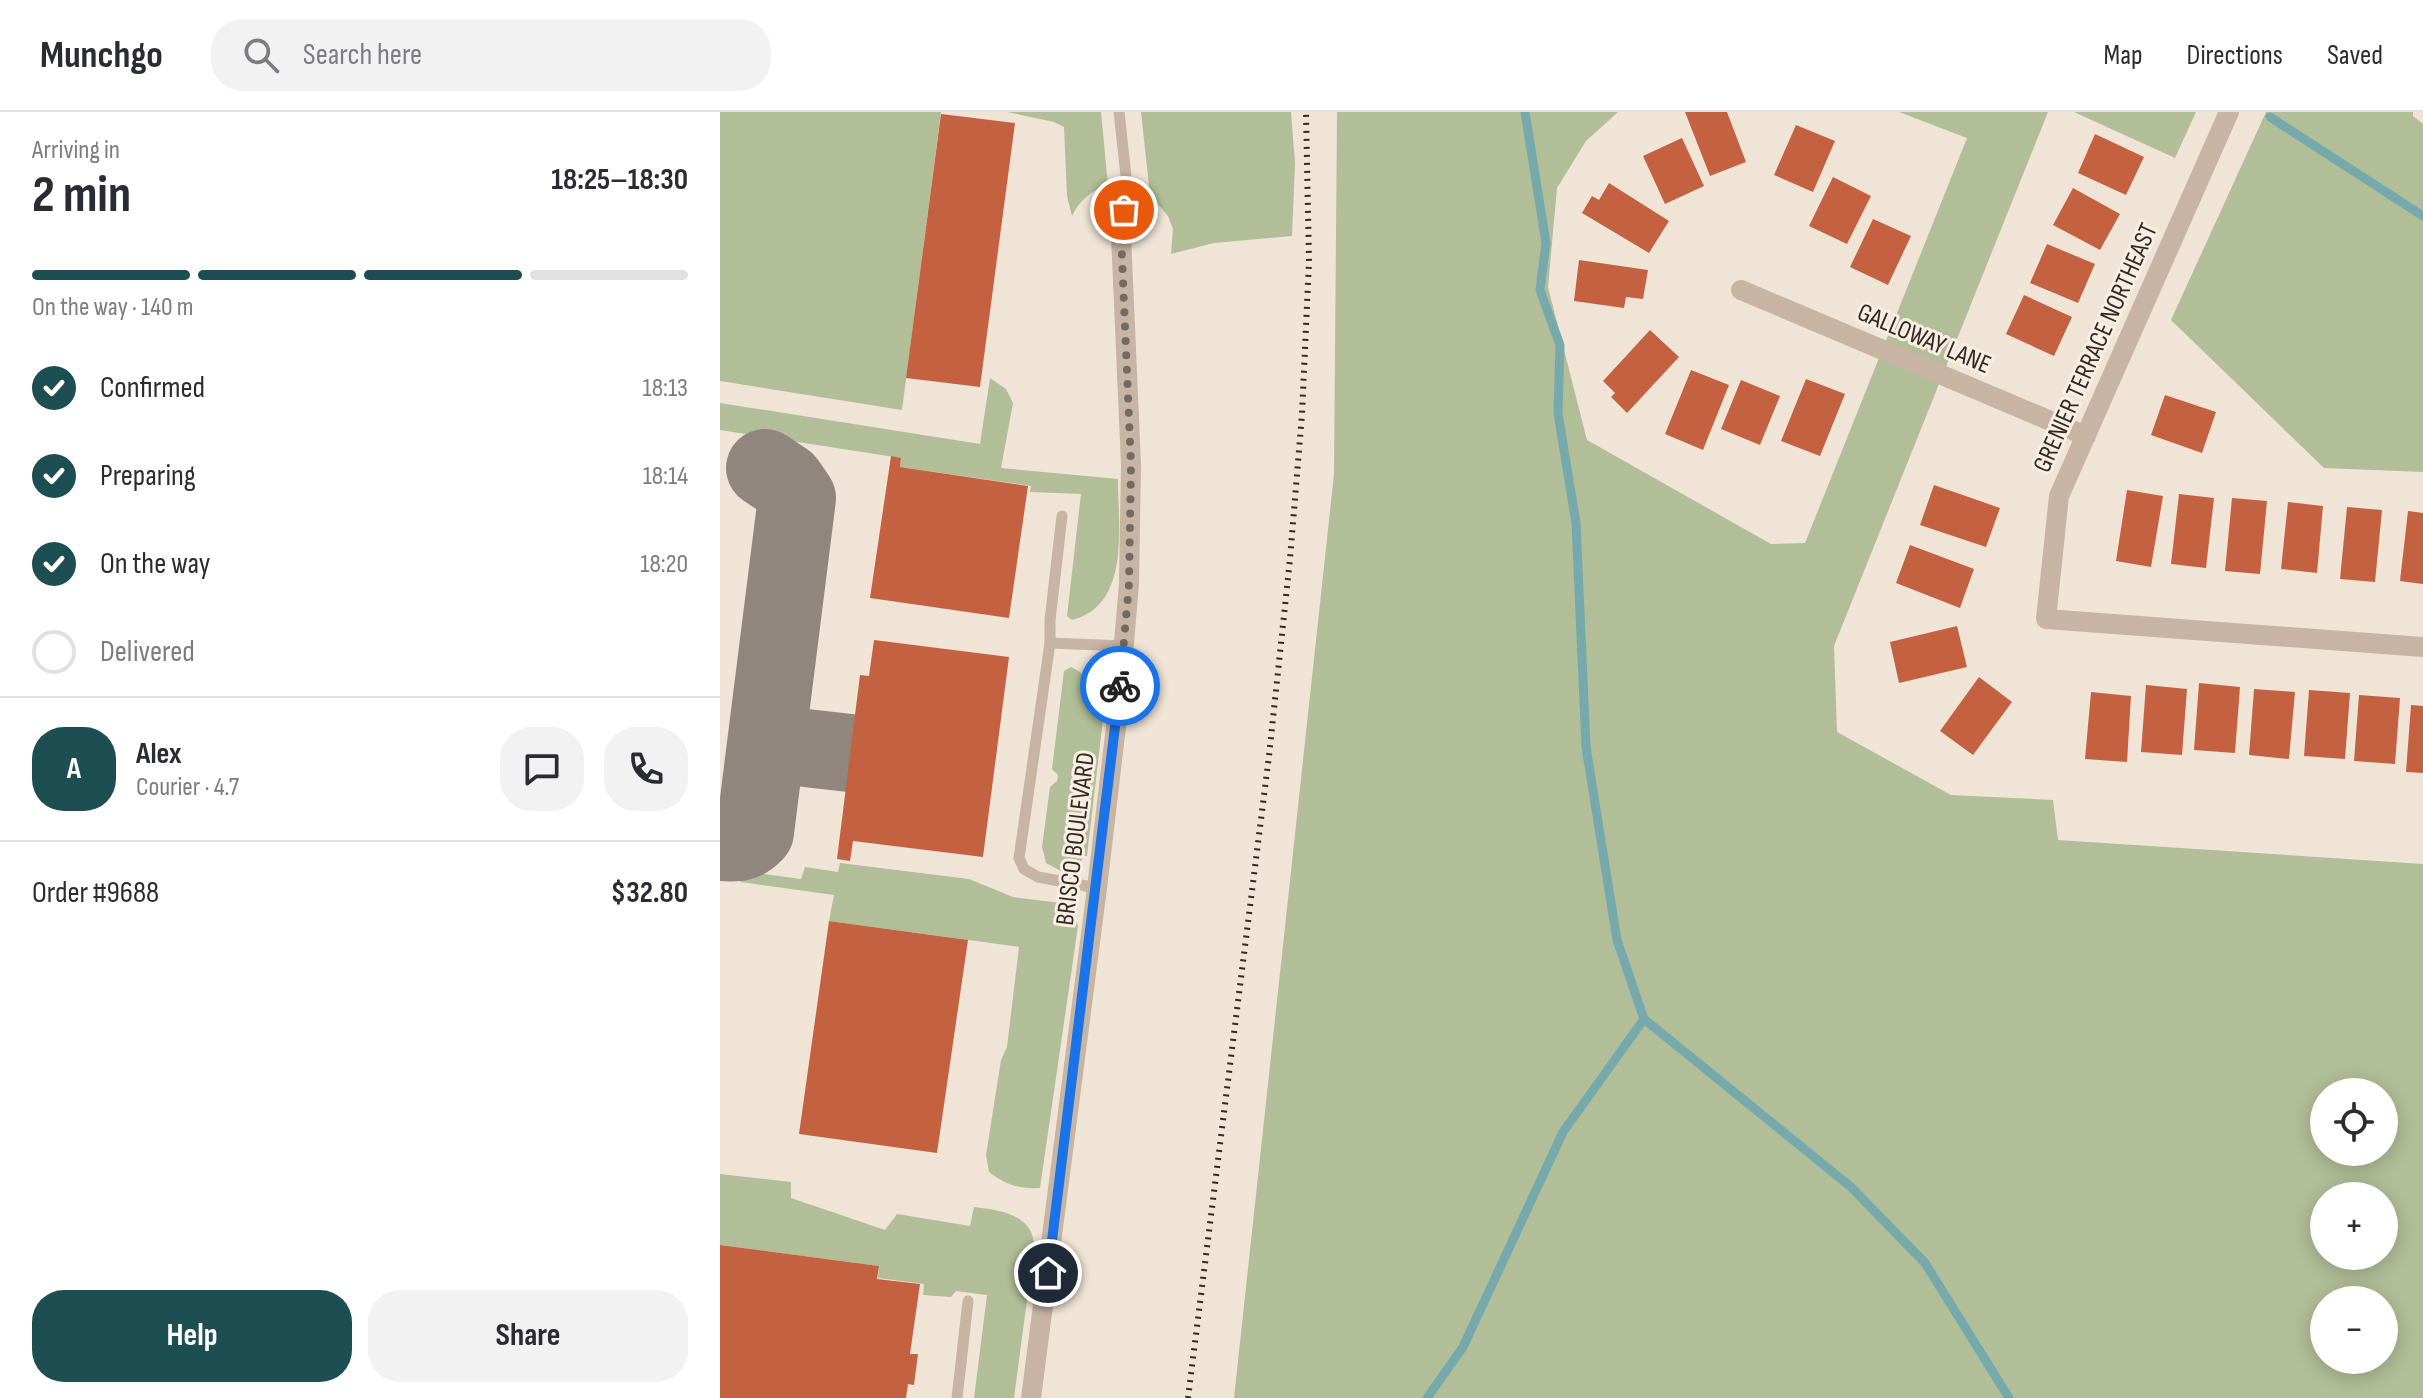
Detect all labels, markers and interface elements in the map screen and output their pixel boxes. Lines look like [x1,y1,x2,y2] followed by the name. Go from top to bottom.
[211,19,771,91] search box
[40,33,163,78] text: Munchgo
[239,33,283,77] icon: search
[303,37,422,73] text: Search here
[2104,39,2143,72] text: Map
[2187,39,2283,72] text: Directions
[2327,39,2383,72] text: Saved
[32,135,120,166] text: Arriving in
[551,162,688,198] text: 18:25–18:30
[32,164,131,227] text: 2 min
[1090,176,1158,244] pin
[1102,188,1146,232] icon: bag
[2027,219,2165,477] street label: GRENIER TERRACE NORTHEAST
[32,292,194,323] text: On the way · 140 m
[1853,297,1995,381] street label: GALLOWAY LANE
[32,366,76,410] icon: check
[100,370,205,406] text: Confirmed
[643,373,688,404] text: 18:13
[32,454,76,498] icon: check
[100,458,196,494] text: Preparing
[643,461,688,492] text: 18:14
[32,542,76,586] icon: check
[100,546,210,582] text: On the way
[640,549,688,580] text: 18:20
[100,634,195,670] text: Delivered
[1080,646,1160,726] courier
[1098,664,1142,708] icon: bike
[500,727,584,811] button: chat
[604,727,688,811] button: phone
[136,736,182,772] text: Alex
[67,751,81,787] text: A
[1050,751,1102,927] street label: BRISCO BOULEVARD
[136,772,239,803] text: Courier · 4.7
[32,875,159,911] text: Order #9688
[611,875,688,911] text: $32.80
[2310,1078,2398,1374] map controls
[2310,1078,2398,1166] button: locate
[2310,1182,2398,1270] button: +
[1014,1239,1082,1307] pin
[1026,1251,1070,1295] icon: home
[2310,1286,2398,1374] button: −
[32,1290,352,1382] button: Help
[368,1290,688,1382] button: Share

